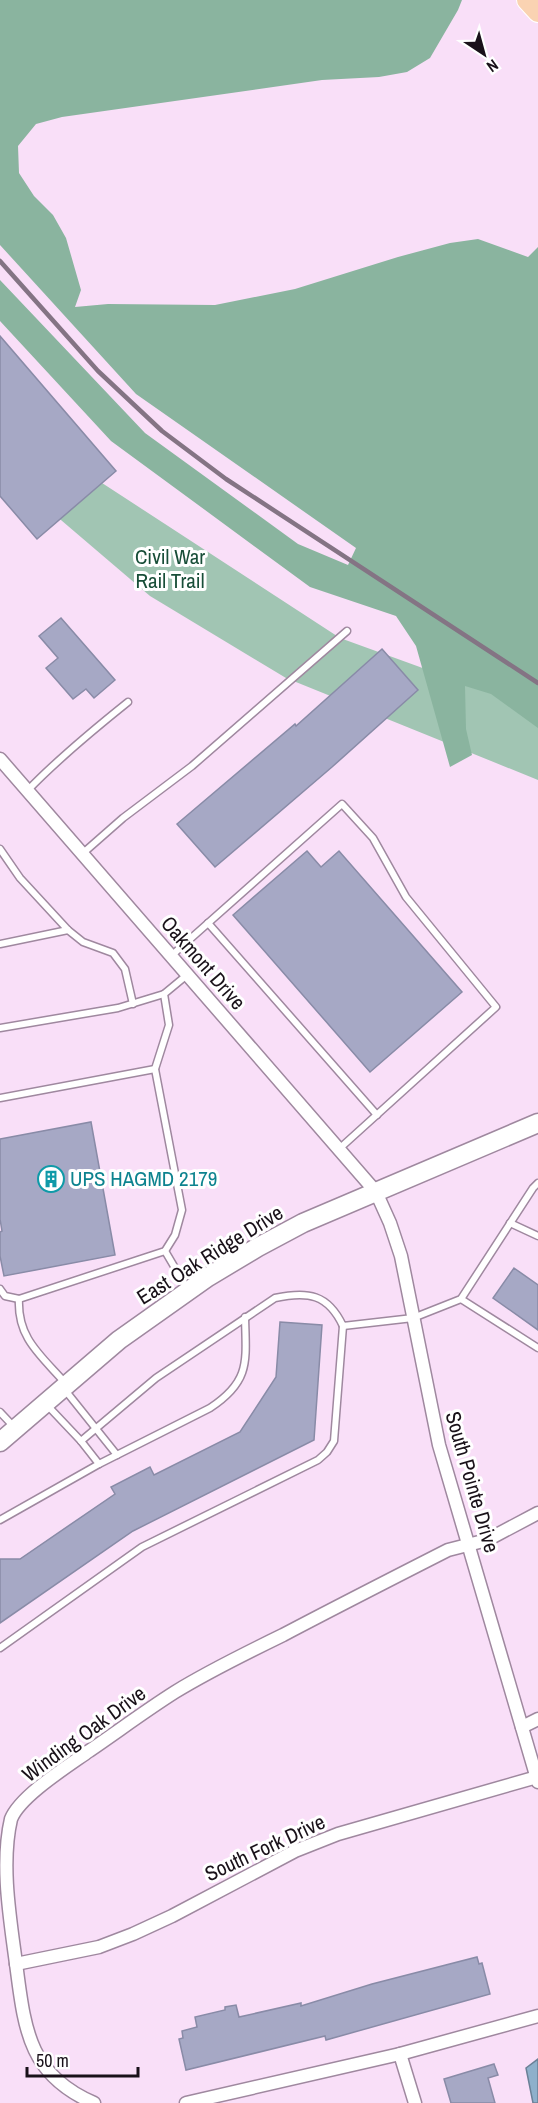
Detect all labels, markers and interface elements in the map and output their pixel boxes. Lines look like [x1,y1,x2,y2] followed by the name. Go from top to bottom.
[454,24,514,84] north arrow
[483,54,503,78] text: N
[135,542,205,595] park label: Civil War Rail Trail
[154,909,252,1016] street label: Oakmont Drive
[36,1164,66,1194] building icon: UPS HAGMD 2179
[70,1164,217,1193] place label: UPS HAGMD 2179
[131,1198,288,1311] street label: East Oak Ridge Drive
[438,1408,506,1556] street label: South Pointe Drive
[16,1679,151,1788] street label: Winding Oak Drive
[200,1807,330,1888] street label: South Fork Drive
[27,2040,138,2078] scale bar
[36,2048,69,2073] text: 50 m

